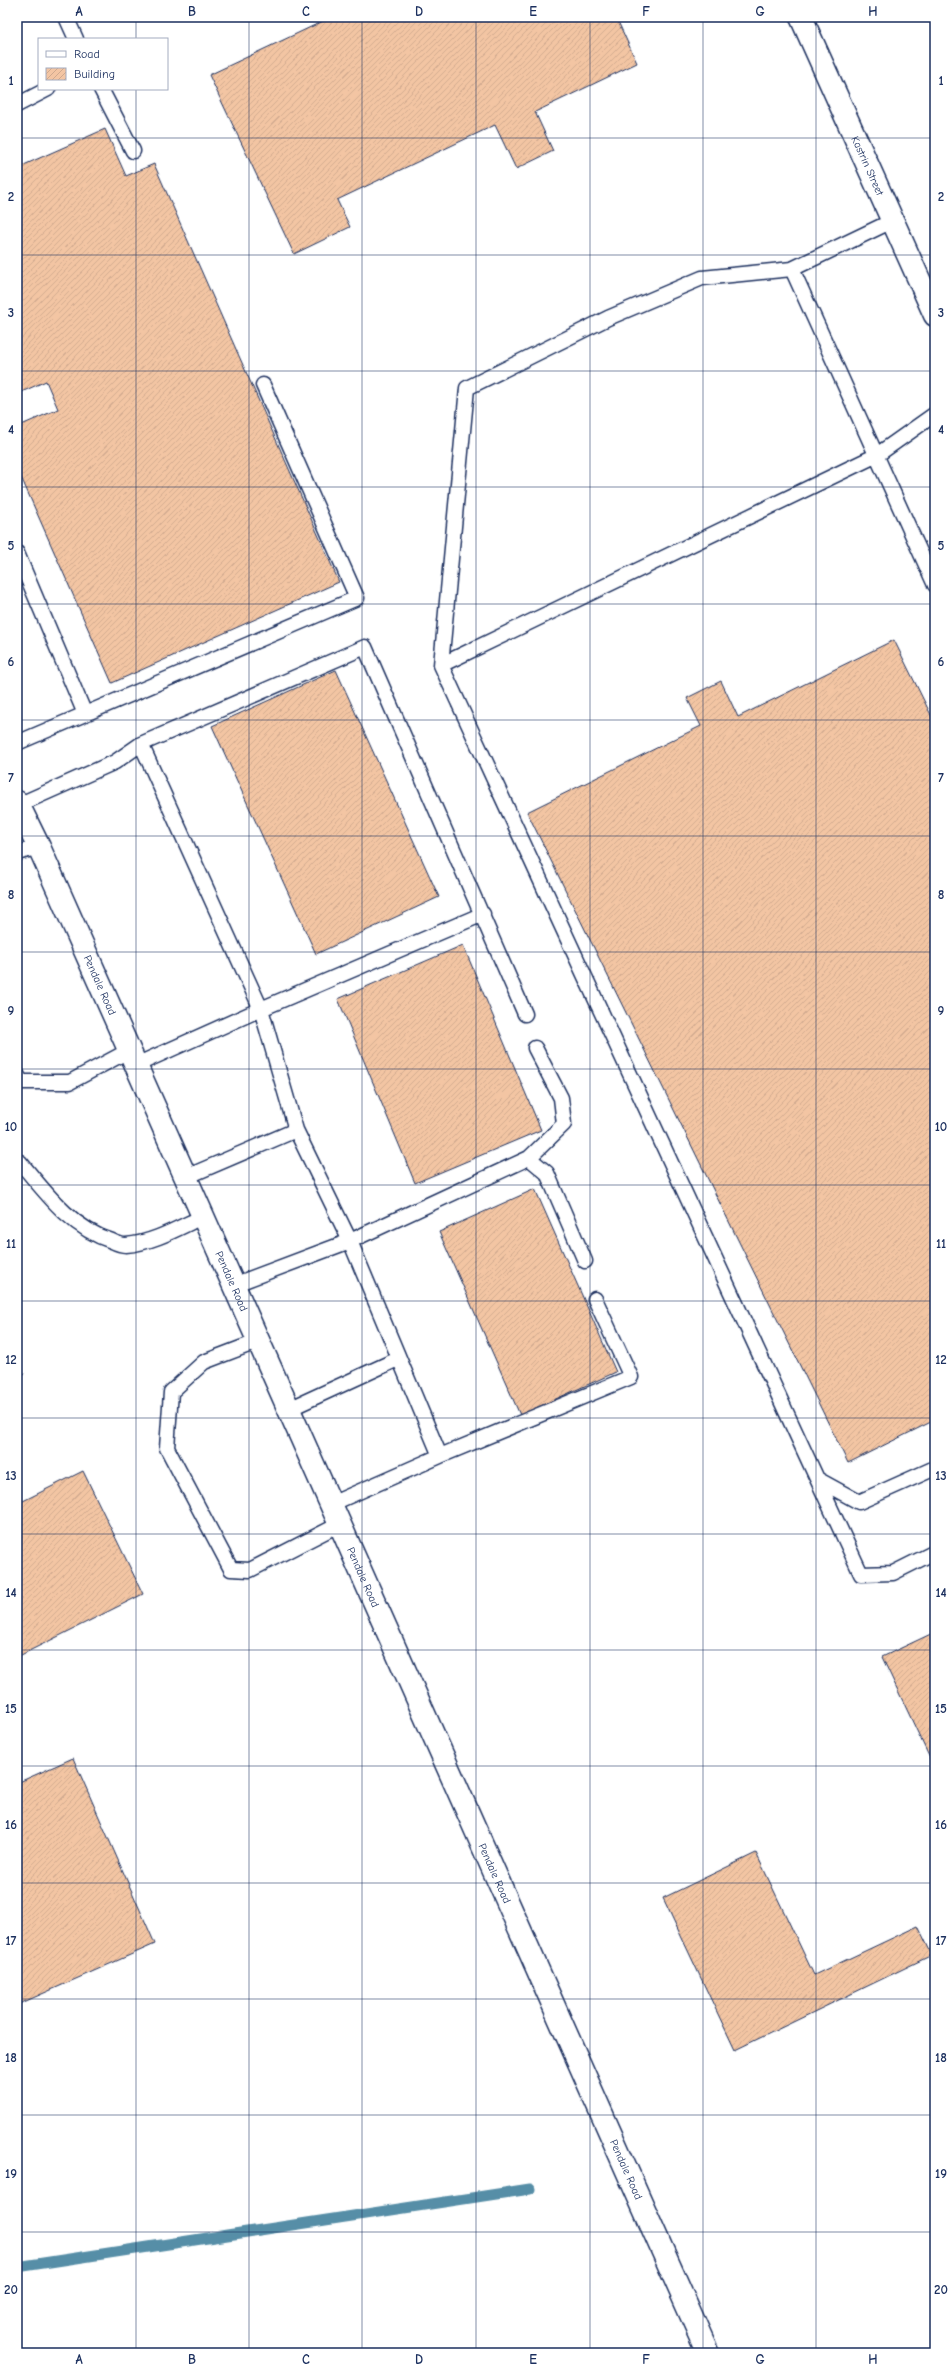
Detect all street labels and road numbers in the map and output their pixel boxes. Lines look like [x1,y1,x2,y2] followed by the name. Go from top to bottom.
[848,134,887,198] street label: Kastrin Street
[81,953,119,1017] street label: Pendale Road
[212,1249,250,1313] street label: Pendale Road
[344,1545,382,1609] street label: Pendale Road
[475,1841,513,1906] street label: Pendale Road
[607,2138,645,2202] street label: Pendale Road

